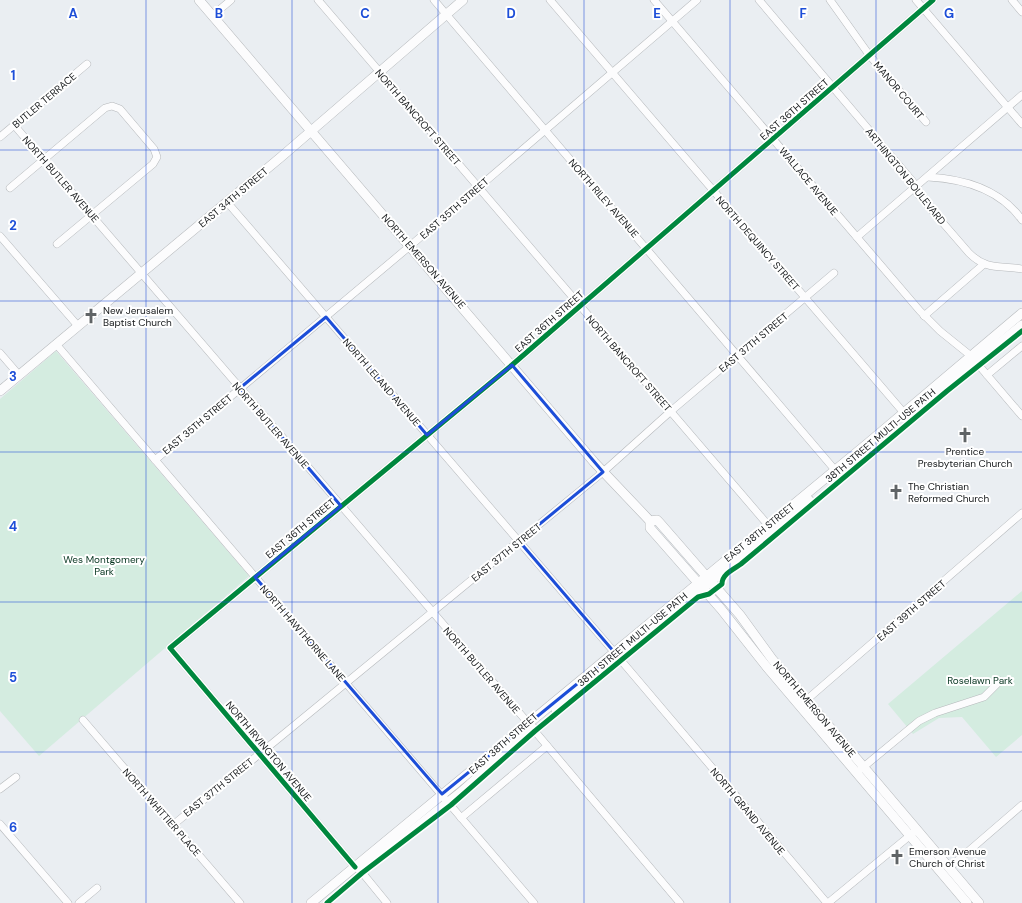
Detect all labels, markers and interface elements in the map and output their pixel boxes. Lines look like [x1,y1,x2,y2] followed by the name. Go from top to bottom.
[68,5,78,22] text: A
[215,5,223,22] text: B
[360,5,370,22] text: C
[506,5,516,22] text: D
[653,5,661,22] text: E
[799,5,807,22] text: F
[944,5,954,22] text: G
[871,59,927,122] street label: MANOR COURT
[372,66,463,169] street label: NORTH BANCROFT STREET
[11,67,15,84] text: 1
[10,70,79,131] street label: BUTLER TERRACE
[757,76,832,143] street label: EAST 36TH STREET
[863,125,949,227] street label: ARTHINGTON BOULEVARD
[19,133,102,226] street label: NORTH BUTLER AVENUE
[776,145,841,218] street label: WALLACE AVENUE
[566,156,642,241] street label: NORTH RILEY AVENUE
[196,164,271,230] street label: EAST 34TH STREET
[417,175,492,242] street label: EAST 35TH STREET
[713,193,803,294] street label: NORTH DEQUINCY STREET
[379,211,469,312] street label: NORTH EMERSON AVENUE
[9,217,17,234] text: 2
[512,288,587,355] street label: EAST 36TH STREET
[103,304,173,329] place label: New Jerusalem Baptist Church
[82,307,100,325] church icon: New Jerusalem Baptist Church
[716,309,791,375] street label: EAST 37TH STREET
[583,312,674,415] street label: NORTH BANCROFT STREET
[340,336,424,429] street label: NORTH LELAND AVENUE
[9,368,17,385] text: 3
[229,379,312,472] street label: NORTH BUTLER AVENUE
[823,385,938,485] street label: 38TH STREET MULTI-USE PATH
[160,391,235,457] street label: EAST 35TH STREET
[956,426,974,444] church icon: Prentice Presbyterian Church
[918,445,1012,470] place label: Prentice Presbyterian Church
[908,480,990,505] place label: The Christian Reformed Church
[887,483,905,501] church icon: The Christian Reformed Church
[263,495,338,561] street label: EAST 36TH STREET
[721,500,798,565] street label: EAST 38TH STREET
[9,518,17,535] text: 4
[469,520,544,585] street label: EAST 37TH STREET
[63,553,145,578] park label: Wes Montgomery Park
[874,577,949,644] street label: EAST 39TH STREET
[257,582,348,685] street label: NORTH HAWTHORNE LANE
[575,589,690,689] street label: 38TH STREET MULTI-USE PATH
[440,624,523,717] street label: NORTH BUTLER AVENUE
[771,659,859,760] street label: NORTH EMERSON AVENUE
[9,669,17,686] text: 5
[947,674,1013,687] park label: Roselawn Park
[223,699,315,804] street label: NORTH IRVINGTON AVENUE
[466,710,541,777] street label: EAST 38TH STREET
[181,755,256,820] street label: EAST 37TH STREET
[707,765,788,858] street label: NORTH GRAND AVENUE
[120,766,204,859] street label: NORTH WHITTIER PLACE
[9,819,17,836] text: 6
[909,845,987,870] place label: Emerson Avenue Church of Christ
[888,848,906,866] church icon: Emerson Avenue Church of Christ

